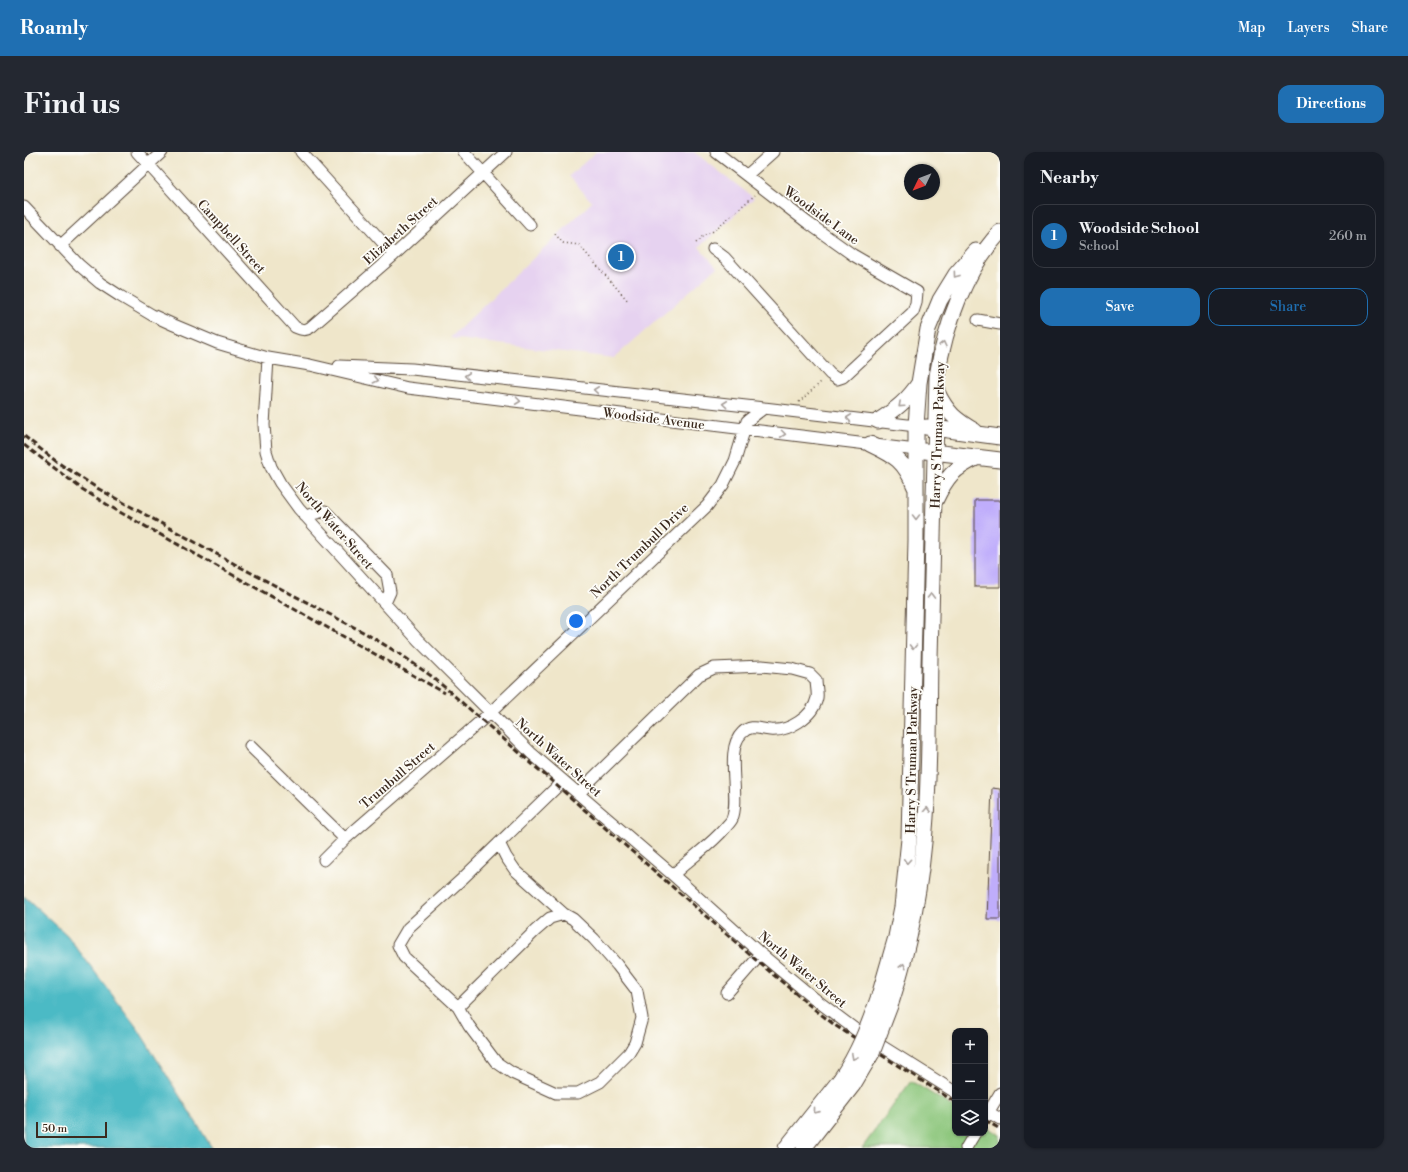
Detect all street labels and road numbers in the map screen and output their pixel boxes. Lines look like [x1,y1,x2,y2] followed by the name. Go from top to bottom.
[780,183,862,249] street label: Woodside Lane
[360,193,441,268] street label: Elizabeth Street
[194,196,269,277] street label: Campbell Street
[927,360,949,509] street label: Harry S Truman Parkway
[601,405,706,433] street label: Woodside Avenue
[292,479,377,573] street label: North Water Street
[588,500,692,602] street label: North Trumbull Drive
[903,686,921,834] street label: Harry S Truman Parkway
[512,715,605,801] street label: North Water Street
[357,739,439,813] street label: Trumbull Street
[755,928,850,1012] street label: North Water Street

